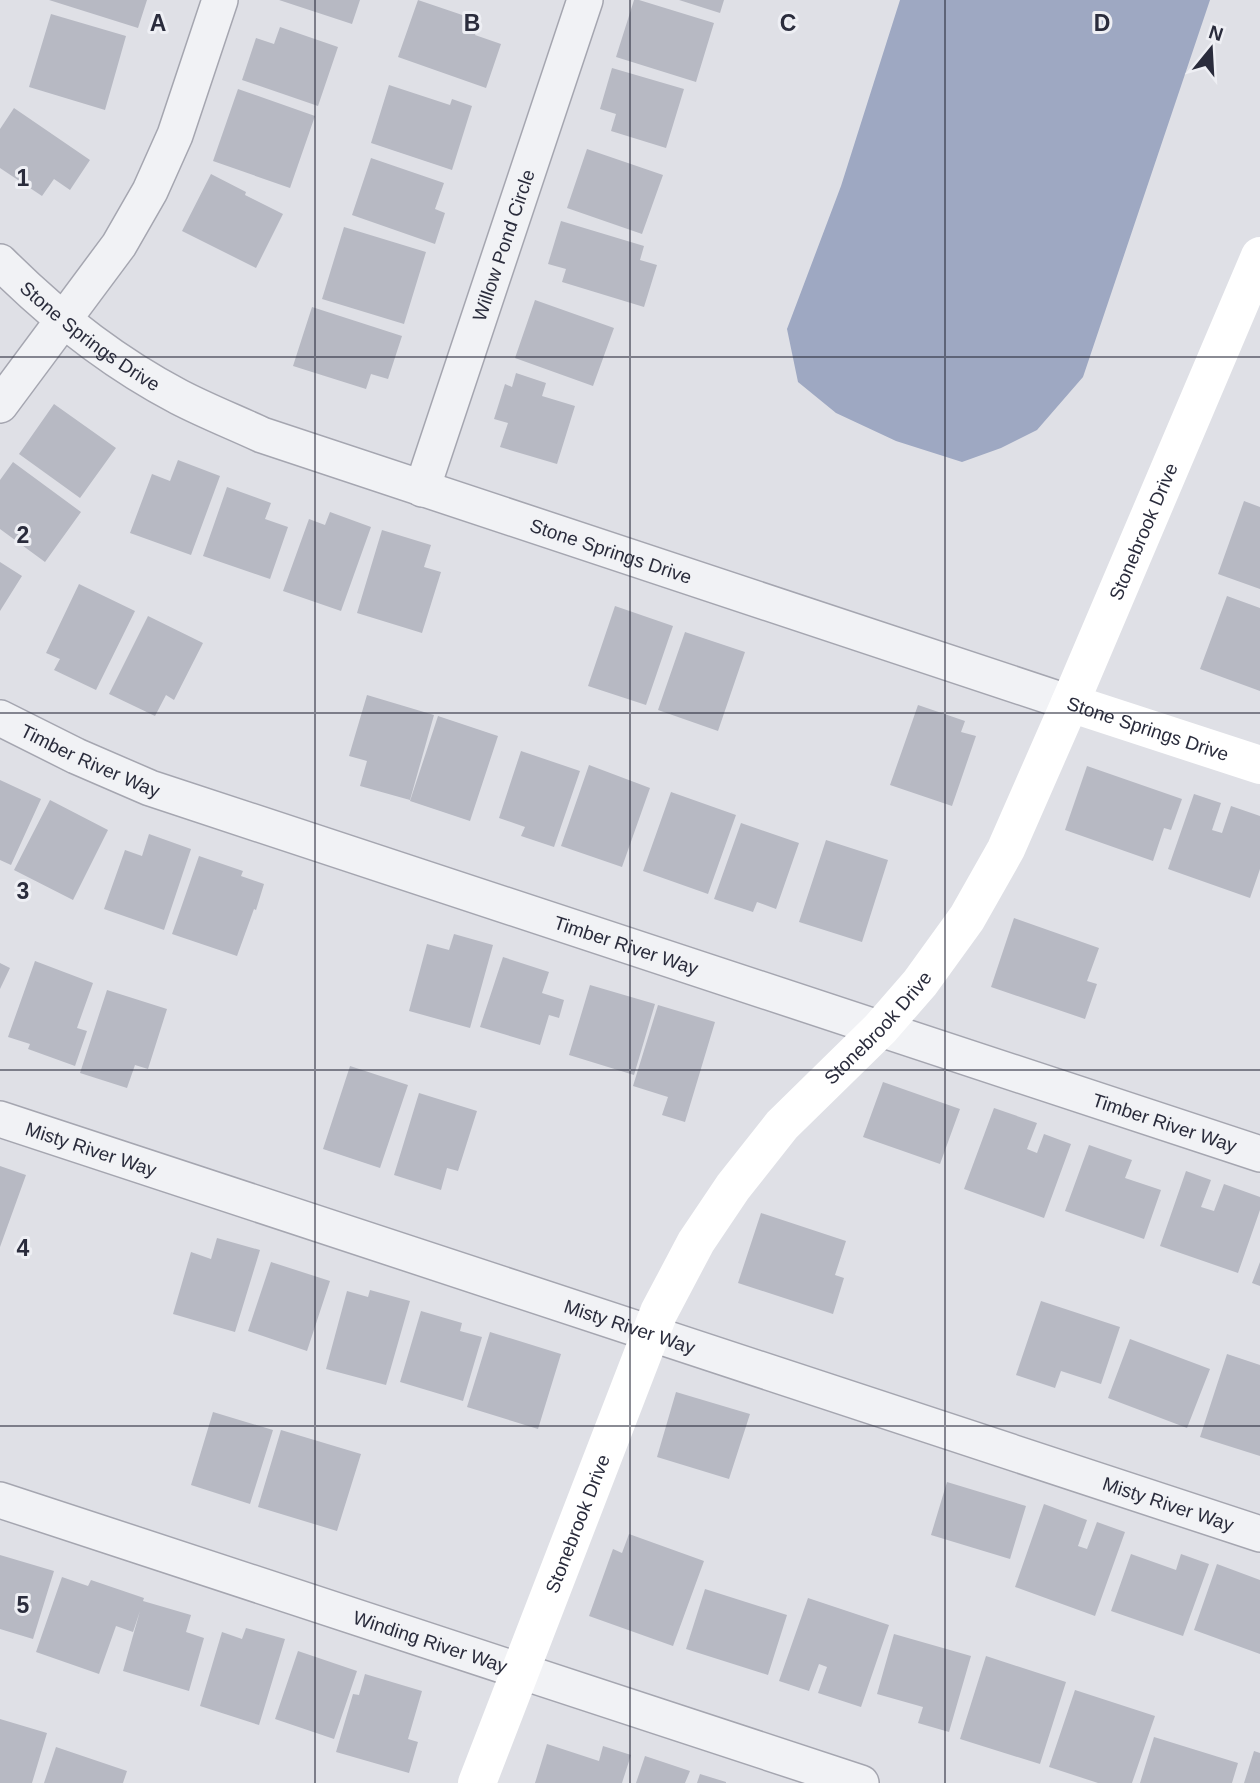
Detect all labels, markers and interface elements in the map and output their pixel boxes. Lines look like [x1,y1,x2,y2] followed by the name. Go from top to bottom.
[150,10,166,36] text: A
[464,10,480,36] text: B
[780,10,796,36] text: C
[1094,10,1110,36] text: D
[1176,14,1246,84] north arrow
[1206,21,1226,45] text: N
[17,165,30,191] text: 1
[468,167,538,324] street label: Willow Pond Circle
[16,277,164,395] street label: Stone Springs Drive
[1105,460,1181,603] street label: Stonebrook Drive
[527,514,695,587] street label: Stone Springs Drive
[17,522,29,548] text: 2
[1064,692,1232,765] street label: Stone Springs Drive
[17,720,163,801] street label: Timber River Way
[17,878,29,904] text: 3
[551,911,702,979] street label: Timber River Way
[820,967,935,1088] street label: Stonebrook Drive
[1090,1089,1240,1156] street label: Timber River Way
[23,1118,160,1181] street label: Misty River Way
[17,1235,30,1261] text: 4
[562,1295,698,1358] street label: Misty River Way
[541,1451,613,1596] street label: Stonebrook Drive
[1100,1472,1237,1535] street label: Misty River Way
[17,1592,30,1618] text: 5
[351,1606,511,1677] street label: Winding River Way

